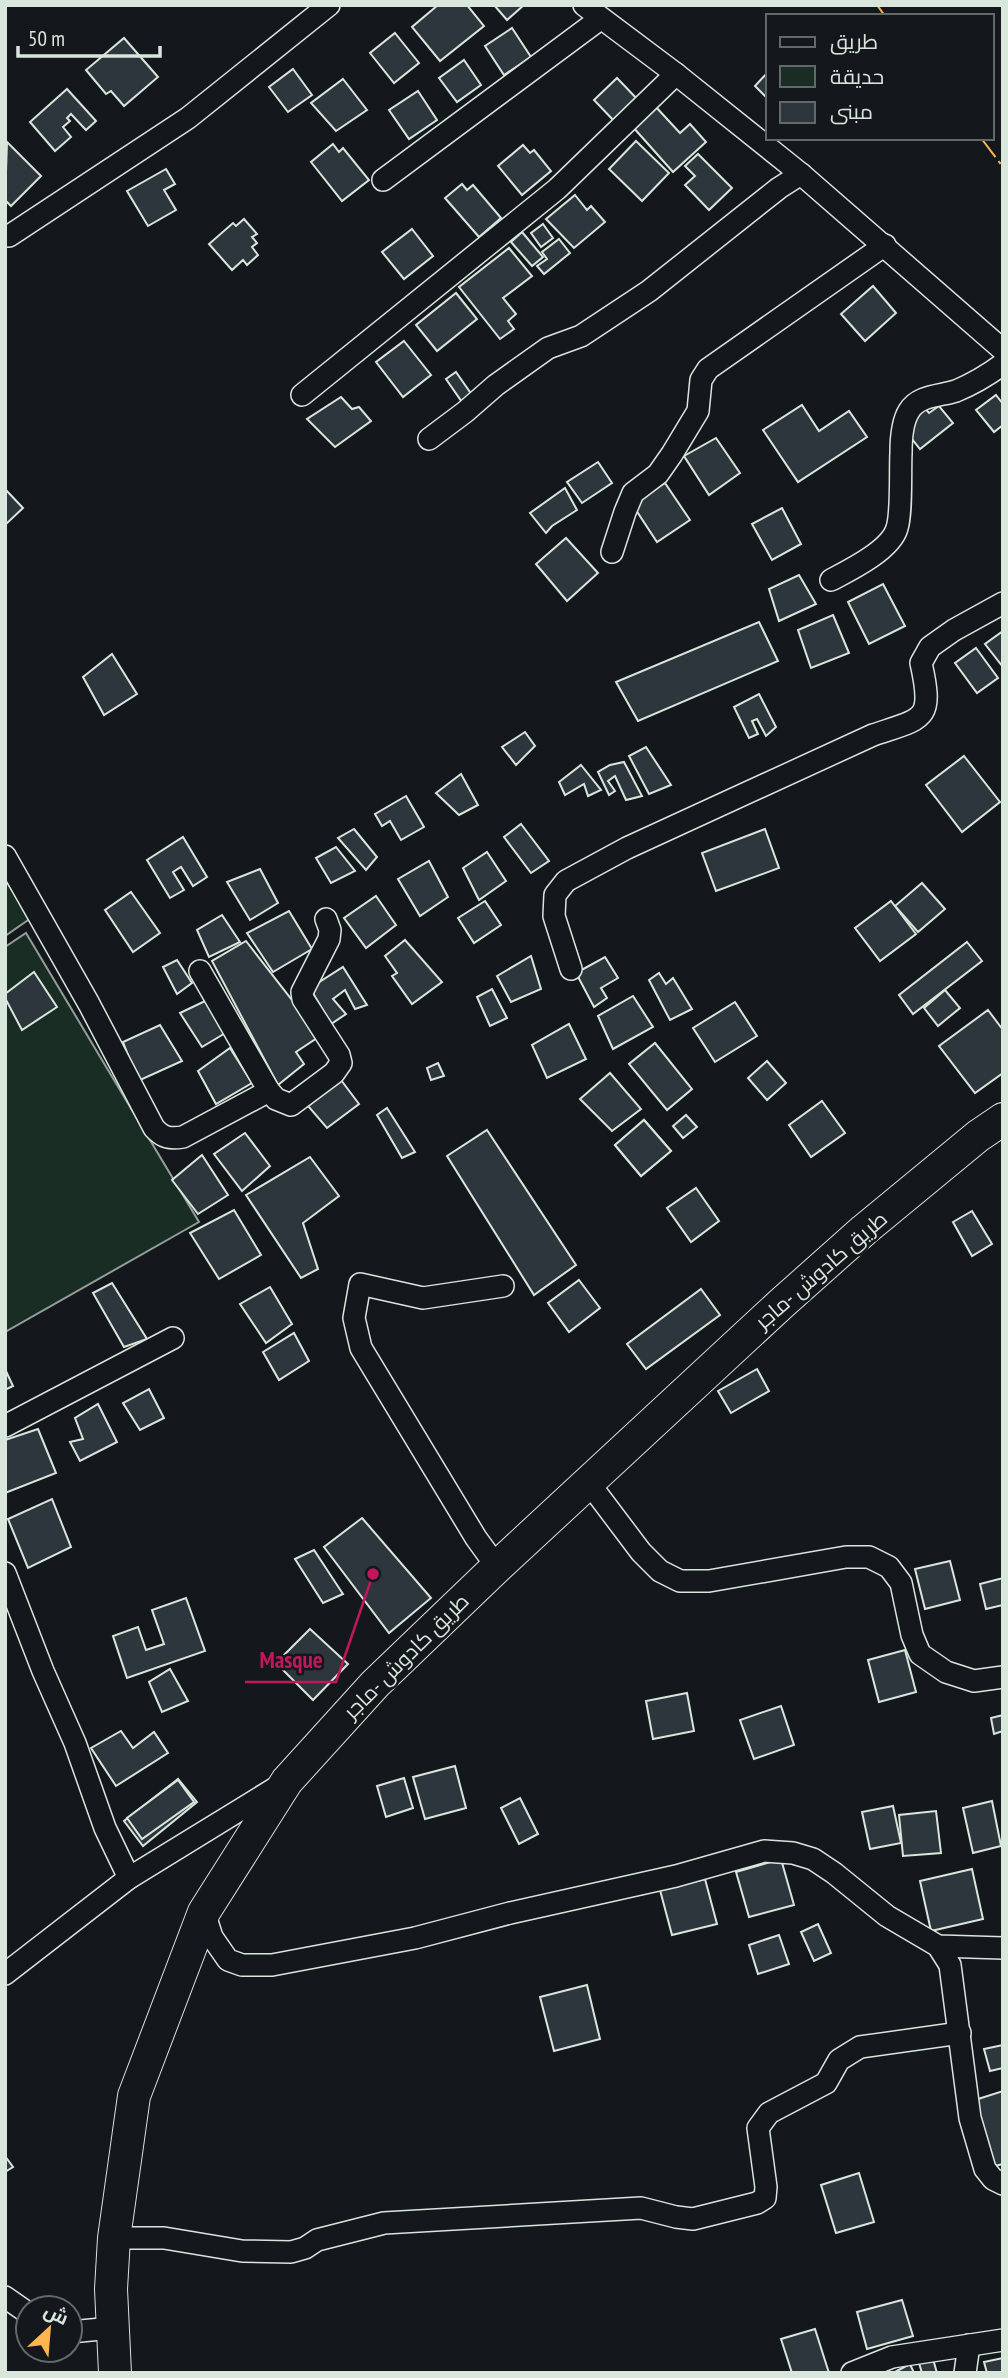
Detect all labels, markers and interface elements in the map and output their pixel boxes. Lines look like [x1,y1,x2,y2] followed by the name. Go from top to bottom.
[18,14,159,58] scale bar
[766,14,994,140] legend
[28,25,65,52] text: 50 m
[830,28,878,55] text: طريق
[830,63,884,90] text: حديقة
[830,98,873,125] text: مبنى
[748,1205,893,1336] street label: طريق كادوش -ماجر
[337,1588,474,1725] street label: طريق كادوش -ماجر
[245,1638,336,1682] callout: Masque
[259,1645,323,1674] text: Masque
[14,2294,84,2364] north arrow
[40,2298,73,2330] text: ش

